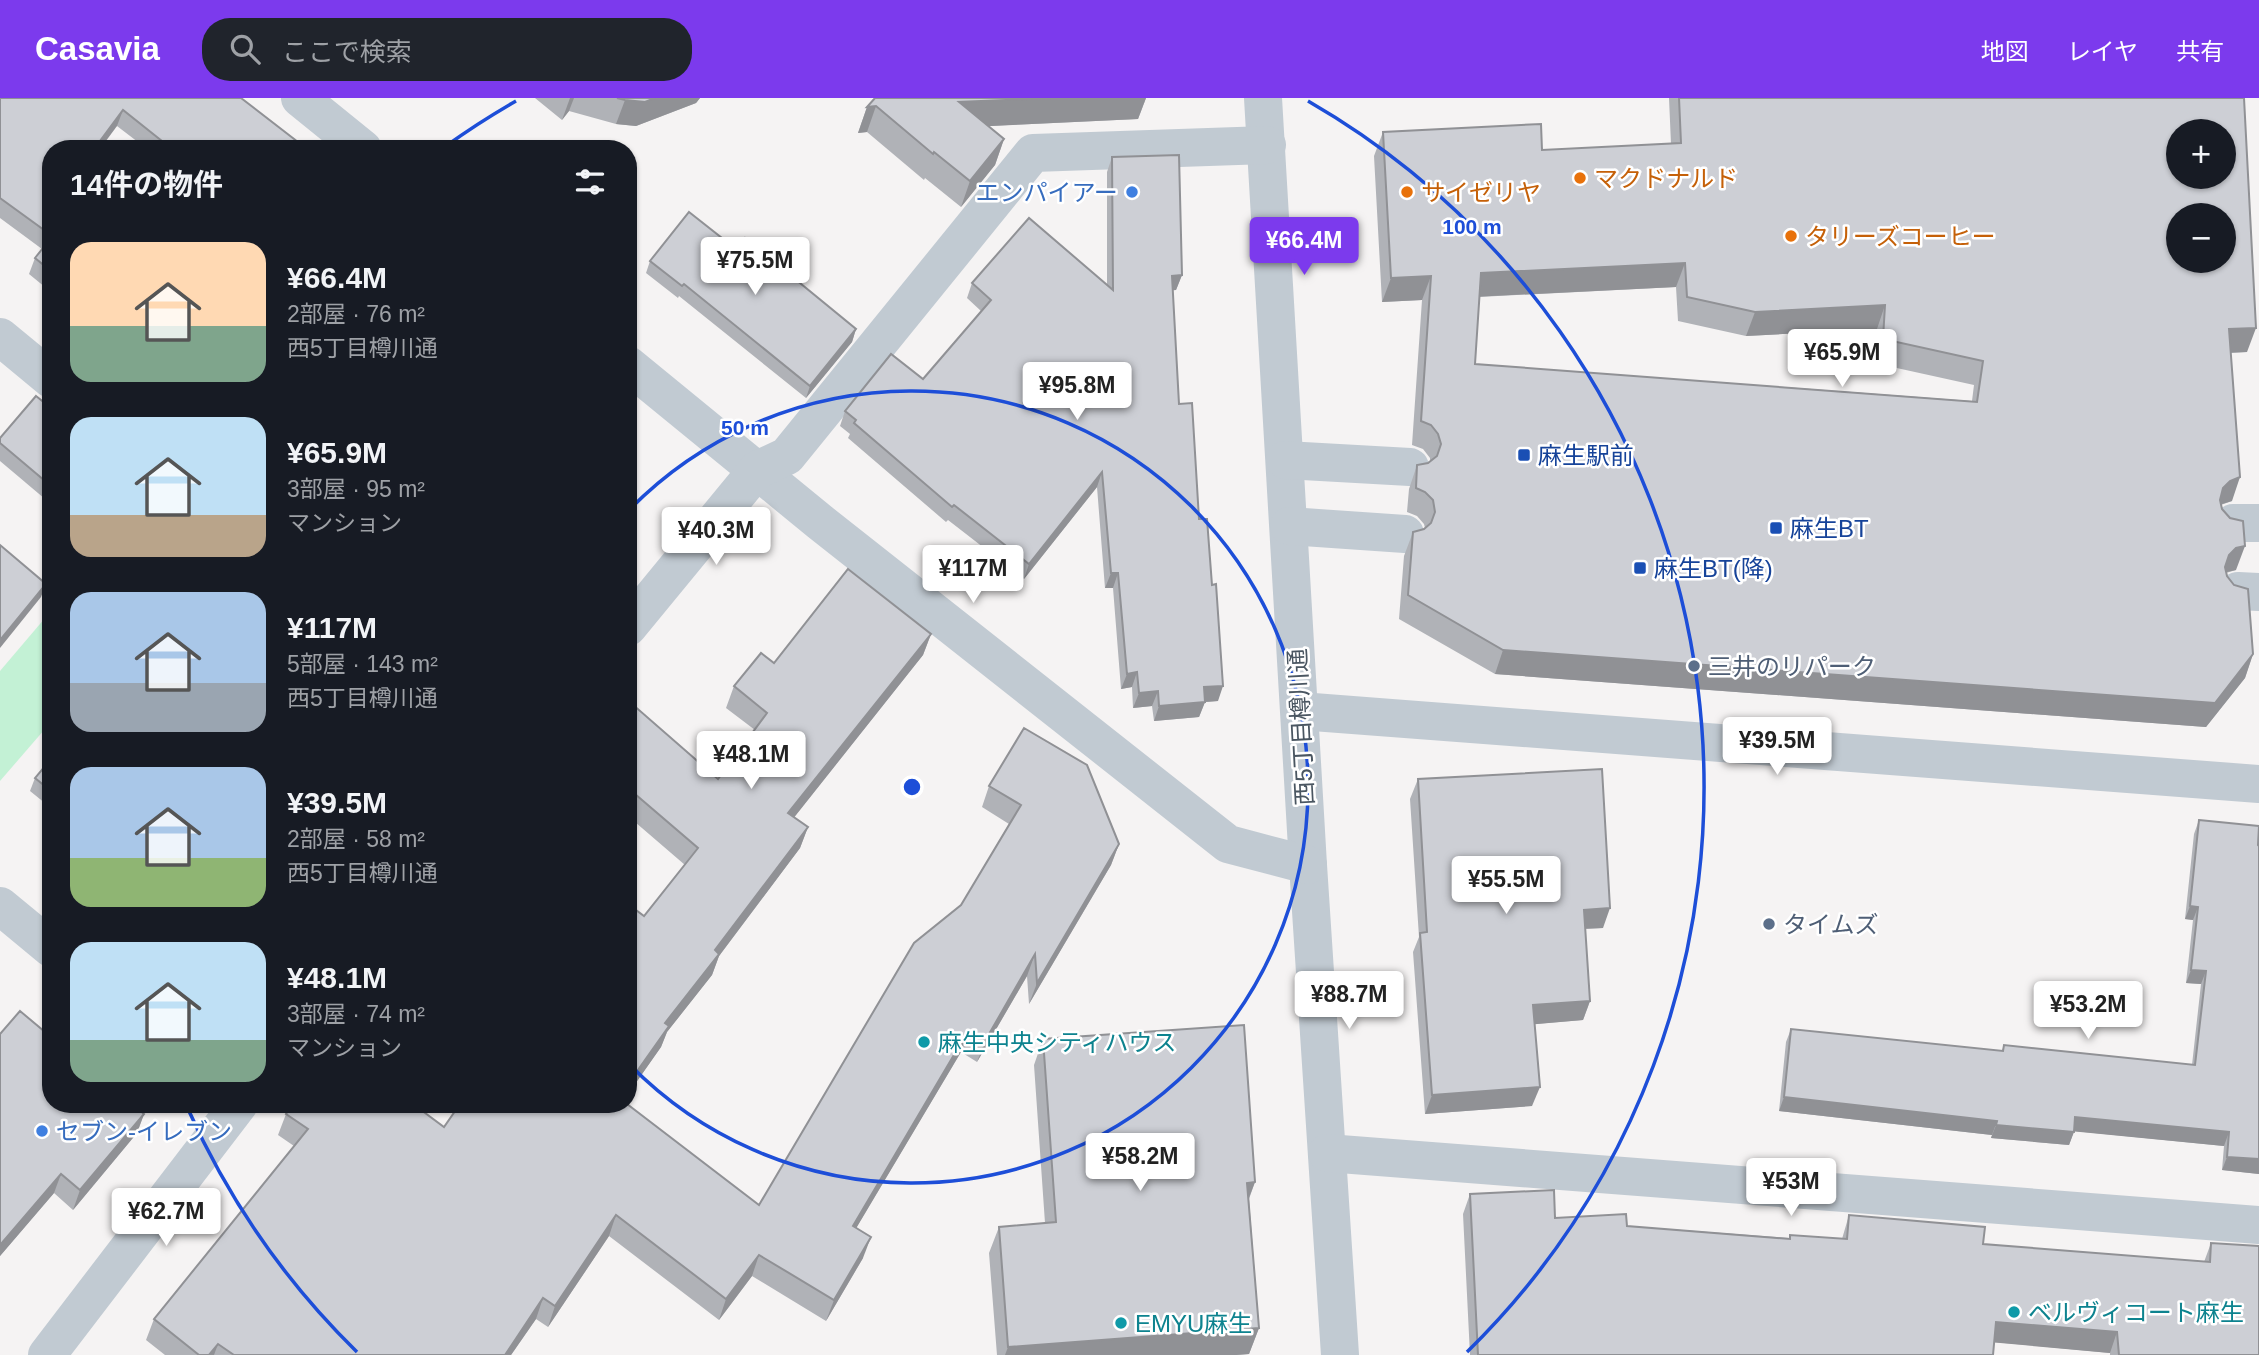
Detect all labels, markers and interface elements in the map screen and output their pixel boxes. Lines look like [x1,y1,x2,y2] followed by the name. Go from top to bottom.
[202,18,692,81] search box
[35,30,160,67] text: Casavia
[226,30,264,68] icon: search
[282,37,412,67] text: ここで検索
[1981,38,2029,65] text: 地図
[2067,38,2138,65] text: レイヤ
[2176,38,2224,65] text: 共有
[2166,119,2236,273] map controls
[2166,119,2236,189] button: +
[571,163,609,201] icon: filters
[1594,165,1738,192] place label: マクドナルド
[70,168,223,201] text: 14件の物件
[1572,170,1588,186] marker: マクドナルド
[975,179,1118,206] place label: エンパイアー
[1421,179,1541,206] place label: サイゼリヤ
[1124,184,1140,200] marker: エンパイアー
[1399,184,1415,200] marker: サイゼリヤ
[2166,203,2236,273] button: −
[1442,215,1502,238] text: 100 m
[1247,218,1361,277] pin: ¥66.4M
[1805,223,1996,250] place label: タリーズコーヒー
[1266,227,1342,253] text: ¥66.4M
[1783,228,1799,244] marker: タリーズコーヒー
[698,238,812,297] pin: ¥75.5M
[717,247,793,273] text: ¥75.5M
[287,261,387,294] text: ¥66.4M
[126,270,210,354] icon: home
[287,301,425,327] text: 2部屋 · 76 m²
[1785,330,1899,389] pin: ¥65.9M
[287,335,438,361] text: 西5丁目樽川通
[1804,339,1880,365] text: ¥65.9M
[1020,362,1134,422] pin: ¥95.8M
[1039,372,1115,398] text: ¥95.8M
[721,416,769,439] text: 50 m
[287,436,387,469] text: ¥65.9M
[1538,442,1634,469] place label: 麻生駅前
[126,445,210,529] icon: home
[1516,447,1532,463] marker: 麻生駅前
[287,476,425,502] text: 3部屋 · 95 m²
[659,508,773,567] pin: ¥40.3M
[287,510,402,536] text: マンション
[1790,515,1869,542] place label: 麻生BT
[678,517,754,543] text: ¥40.3M
[1768,520,1784,536] marker: 麻生BT
[924,546,1022,605] pin: ¥117M
[938,555,1008,581] text: ¥117M
[1654,555,1773,582] place label: 麻生BT(降)
[1632,560,1648,576] marker: 麻生BT(降)
[287,611,377,644] text: ¥117M
[126,620,210,704] icon: home
[1283,648,1319,806] street label: 西5丁目樽川通
[287,651,438,677] text: 5部屋 · 143 m²
[1708,653,1876,680] place label: 三井のリパーク
[1686,658,1702,674] marker: 三井のリパーク
[287,685,438,711] text: 西5丁目樽川通
[1720,718,1834,777] pin: ¥39.5M
[1739,727,1815,753] text: ¥39.5M
[694,732,808,791] pin: ¥48.1M
[713,741,789,767] text: ¥48.1M
[900,775,924,799] centre of rings
[287,786,387,819] text: ¥39.5M
[126,795,210,879] icon: home
[287,826,425,852] text: 2部屋 · 58 m²
[1449,856,1563,916] pin: ¥55.5M
[287,860,438,886] text: 西5丁目樽川通
[1468,866,1544,892] text: ¥55.5M
[1783,911,1879,938] place label: タイムズ
[1761,916,1777,932] marker: タイムズ
[287,961,387,994] text: ¥48.1M
[126,970,210,1054] icon: home
[1292,972,1406,1031] pin: ¥88.7M
[1311,981,1387,1007] text: ¥88.7M
[2031,982,2145,1041] pin: ¥53.2M
[2050,991,2126,1017] text: ¥53.2M
[287,1001,425,1027] text: 3部屋 · 74 m²
[938,1029,1177,1056] place label: 麻生中央シティハウス
[916,1034,932,1050] marker: 麻生中央シティハウス
[287,1035,402,1061] text: マンション
[56,1118,232,1145] place label: セブン-イレブン
[34,1123,50,1139] marker: セブン-イレブン
[1083,1134,1197,1193] pin: ¥58.2M
[1102,1143,1178,1169] text: ¥58.2M
[1750,1158,1832,1218] pin: ¥53M
[1762,1168,1820,1194] text: ¥53M
[109,1188,223,1248] pin: ¥62.7M
[128,1198,204,1224] text: ¥62.7M
[2028,1299,2244,1326] place label: ベルヴィコート麻生
[2006,1304,2022,1320] marker: ベルヴィコート麻生
[1135,1310,1252,1337] place label: EMYU麻生
[1113,1315,1129,1331] marker: EMYU麻生

